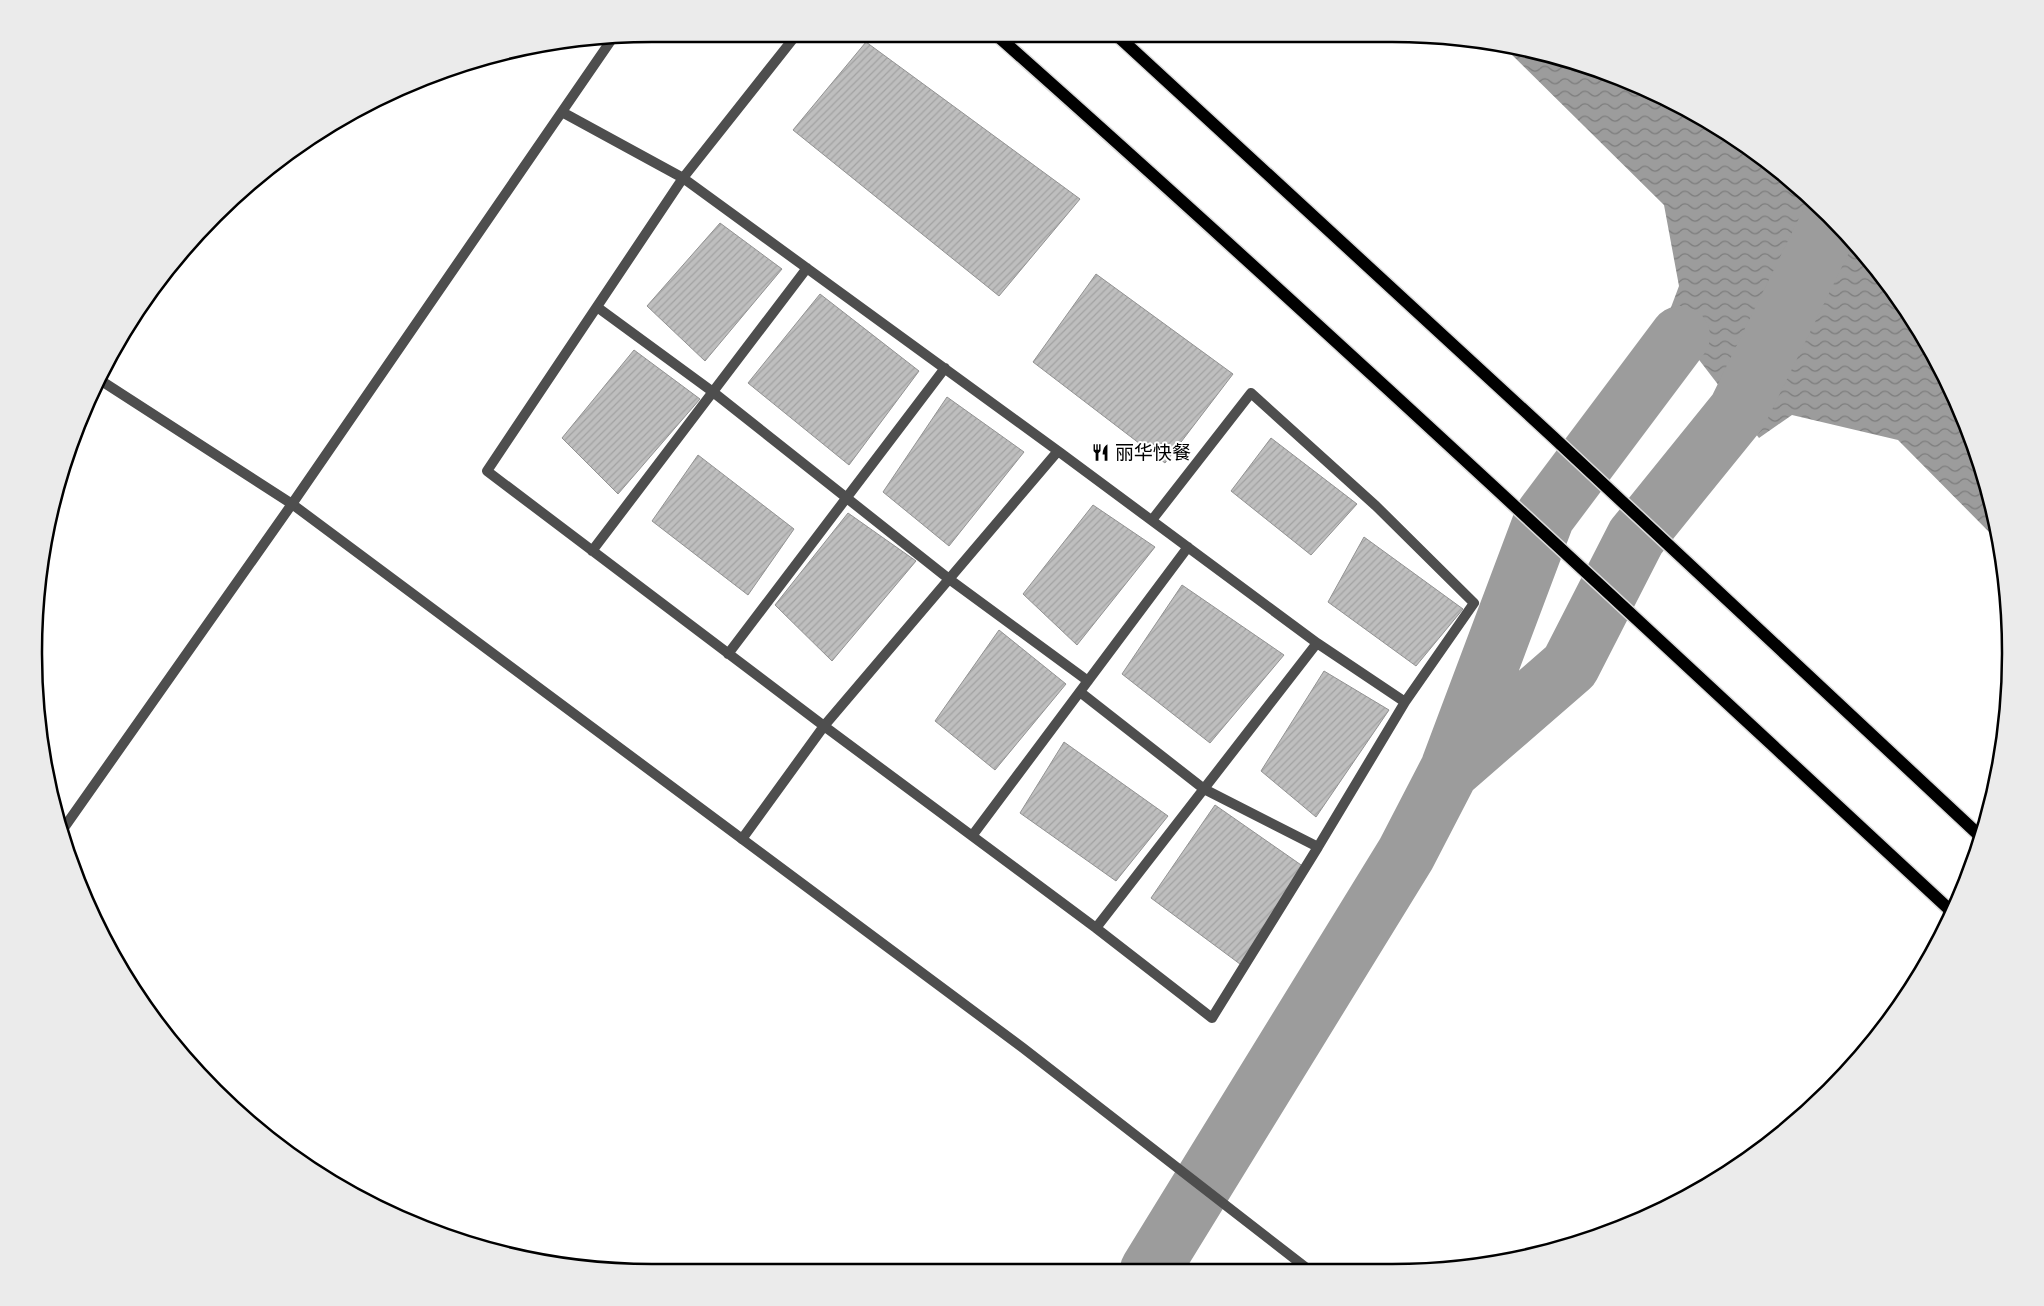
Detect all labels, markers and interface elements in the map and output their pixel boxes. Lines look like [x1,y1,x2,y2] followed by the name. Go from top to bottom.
[1115,441,1191,464] place label: 丽华快餐
[1091,442,1111,462] restaurant icon: 丽华快餐

